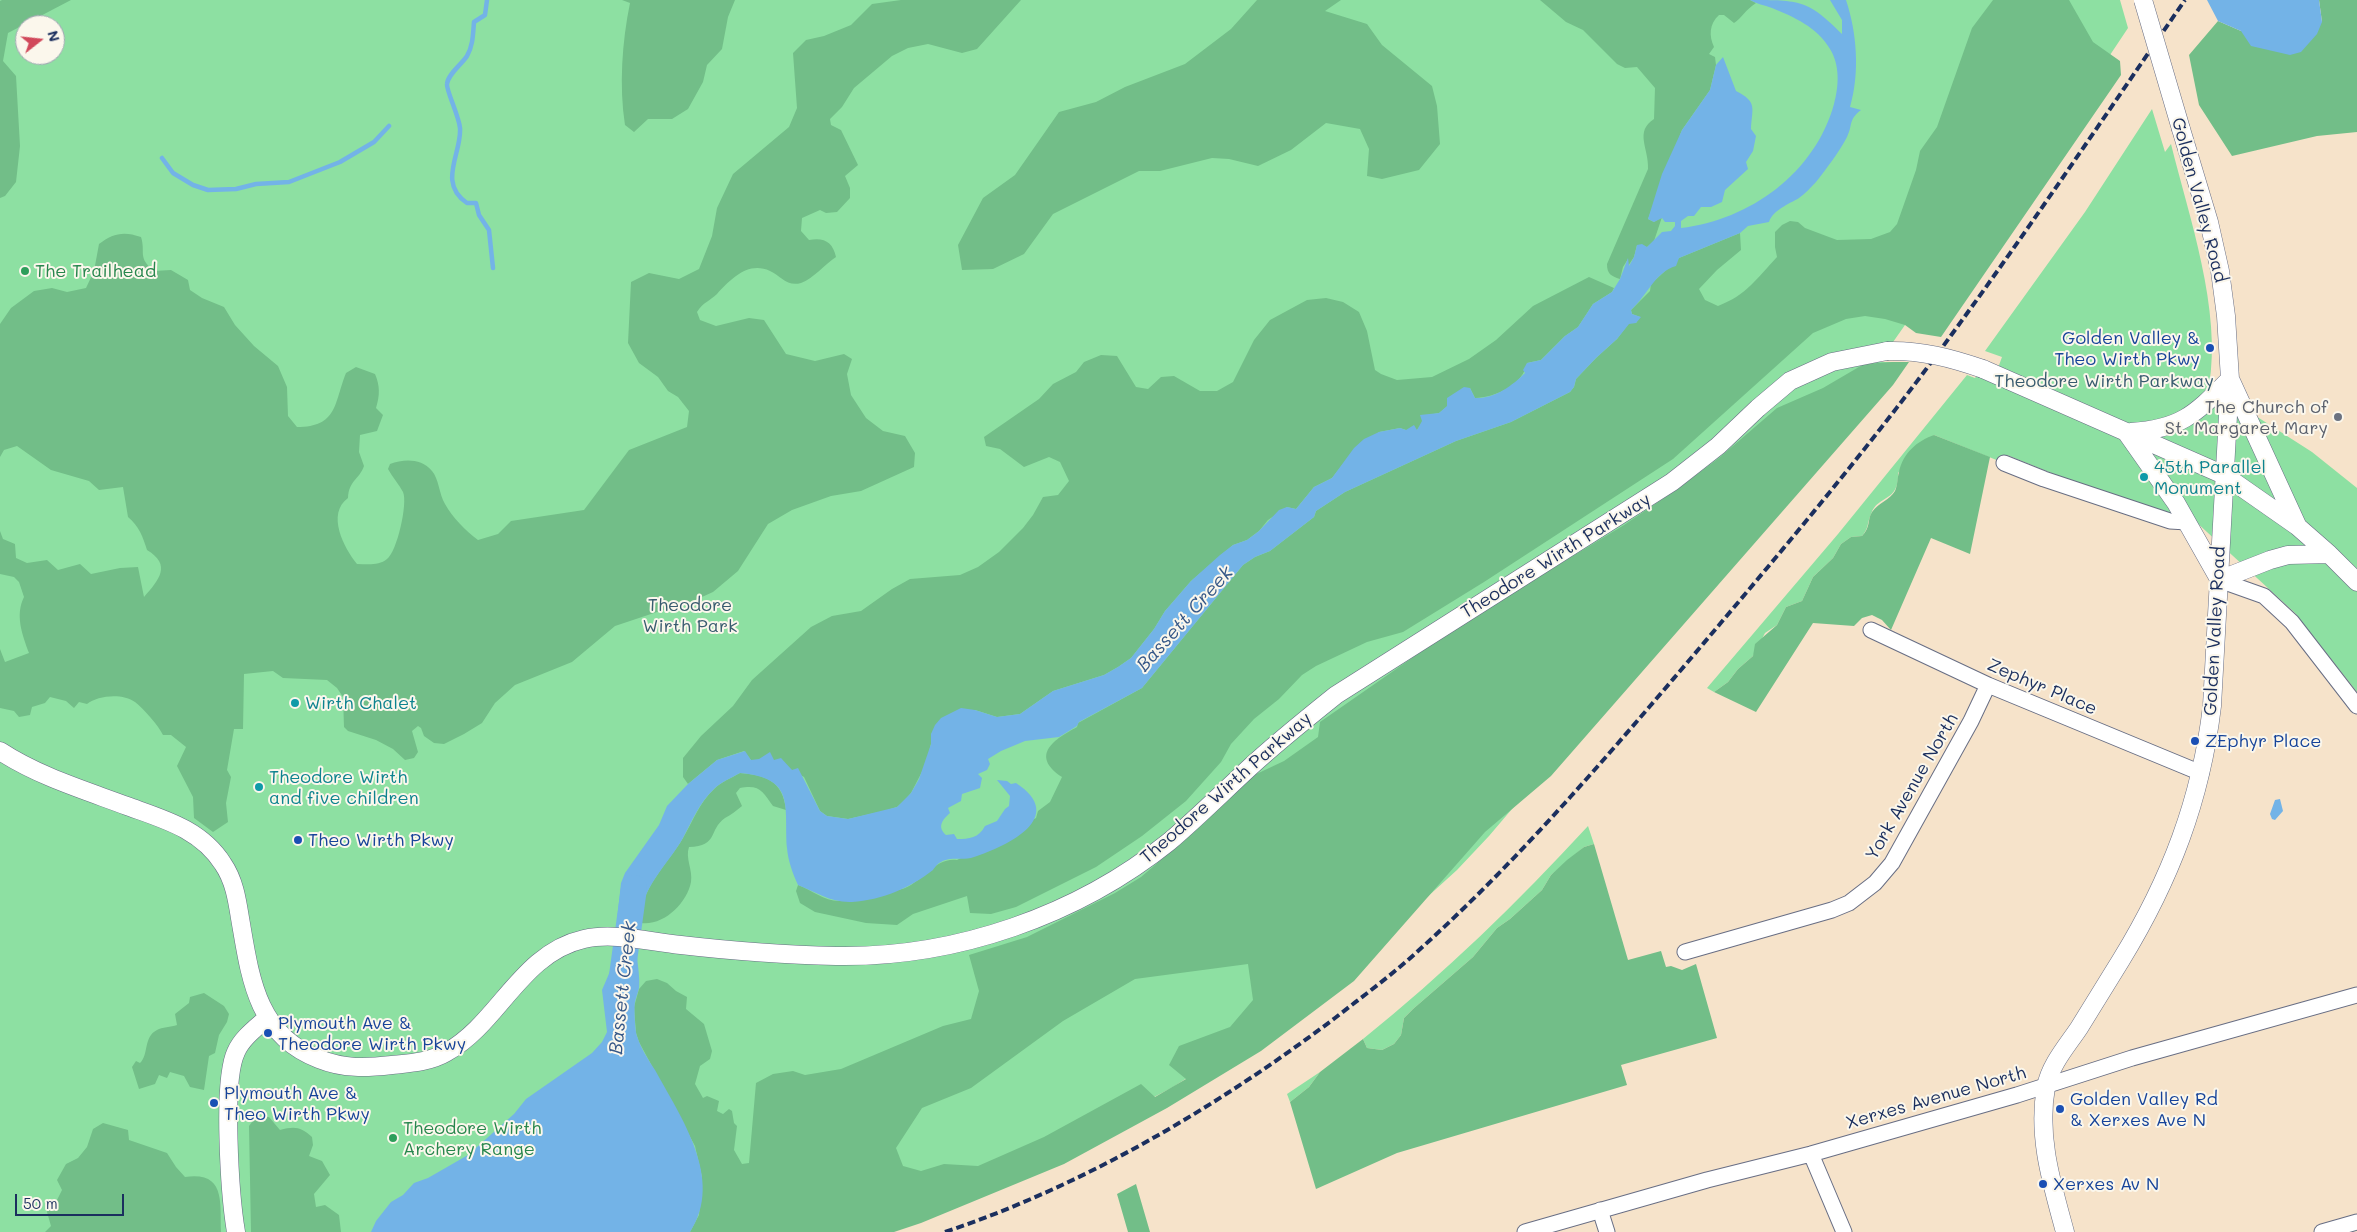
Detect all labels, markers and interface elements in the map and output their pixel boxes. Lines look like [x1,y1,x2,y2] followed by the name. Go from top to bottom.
[15,15,65,65] north arrow
[43,28,65,44] text: N
[2167,115,2231,285] street label: Golden Valley Road
[35,260,156,282] place label: The Trailhead
[19,265,31,277] marker: The Trailhead
[2054,327,2200,369] place label: Golden Valley & Theo Wirth Pkwy
[2204,342,2216,354] marker: Golden Valley & Theo Wirth Pkwy
[1994,370,2214,392] park label: Theodore Wirth Parkway
[2165,396,2328,438] place label: The Church of St. Margaret Mary
[2332,411,2344,423] marker: The Church of St. Margaret Mary
[2154,456,2266,498] place label: 45th Parallel Monument
[2138,471,2150,483] marker: 45th Parallel Monument
[1457,489,1655,623] street label: Theodore Wirth Parkway
[2200,546,2230,716] street label: Golden Valley Road
[1132,562,1238,676] water label: Bassett Creek
[643,594,737,636] park label: Theodore Wirth Park
[1984,654,2100,720] street label: Zephyr Place
[305,692,417,714] place label: Wirth Chalet
[289,697,301,709] marker: Wirth Chalet
[1136,708,1316,868] street label: Theodore Wirth Parkway
[1861,710,1963,864] street label: York Avenue North
[2205,730,2321,752] place label: ZEphyr Place
[2189,735,2201,747] marker: ZEphyr Place
[269,766,419,809] place label: Theodore Wirth and five children
[253,781,265,793] marker: Theodore Wirth and five children
[308,829,454,851] place label: Theo Wirth Pkwy
[292,834,304,846] marker: Theo Wirth Pkwy
[605,920,641,1056] water label: Bassett Creek
[278,1012,466,1054] place label: Plymouth Ave & Theodore Wirth Pkwy
[262,1027,274,1039] marker: Plymouth Ave & Theodore Wirth Pkwy
[1844,1062,2028,1134] street label: Xerxes Avenue North
[224,1082,370,1124] place label: Plymouth Ave & Theo Wirth Pkwy
[2070,1088,2218,1130] place label: Golden Valley Rd & Xerxes Ave N
[208,1097,220,1109] marker: Plymouth Ave & Theo Wirth Pkwy
[2054,1103,2066,1115] marker: Golden Valley Rd & Xerxes Ave N
[403,1117,541,1160] place label: Theodore Wirth Archery Range
[387,1132,399,1144] marker: Theodore Wirth Archery Range
[2053,1173,2159,1195] place label: Xerxes Av N
[2037,1178,2049,1190] marker: Xerxes Av N
[18,1184,126,1216] scale bar
[23,1193,58,1213] text: 50 m

